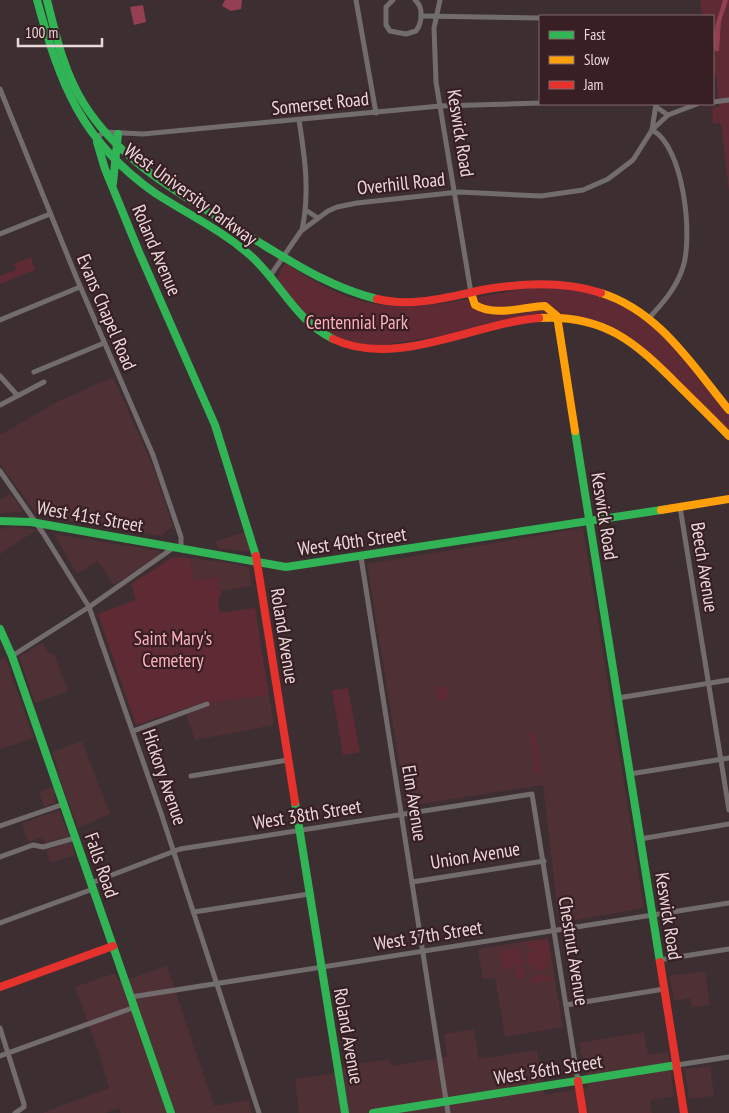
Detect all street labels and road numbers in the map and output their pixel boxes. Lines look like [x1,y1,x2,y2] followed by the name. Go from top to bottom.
[270,86,370,120] street label: Somerset Road
[442,87,480,179] street label: Keswick Road
[120,138,263,251] street label: West University Parkway
[356,166,446,200] street label: Overhill Road
[127,201,187,299] street label: Roland Avenue
[72,250,142,374] street label: Evans Chapel Road
[586,470,624,562] street label: Keswick Road
[35,495,146,537] street label: West 41st Street
[686,520,724,614] street label: Beech Avenue
[296,521,409,561] street label: West 40th Street
[266,586,304,686] street label: Roland Avenue
[137,726,193,828] street label: Hickory Avenue
[397,763,433,843] street label: Elm Avenue
[251,793,364,834] street label: West 38th Street
[80,829,124,901] street label: Falls Road
[428,836,522,874] street label: Union Avenue
[650,870,688,962] street label: Keswick Road
[554,895,594,1007] street label: Chestnut Avenue
[372,914,485,955] street label: West 37th Street
[329,986,369,1086] street label: Roland Avenue
[492,1048,605,1089] street label: West 36th Street

